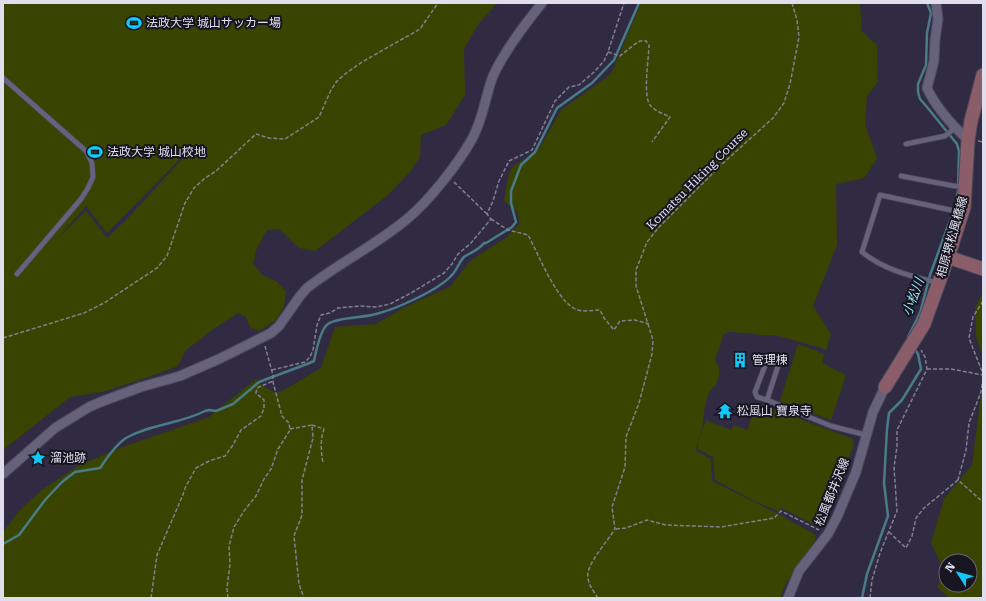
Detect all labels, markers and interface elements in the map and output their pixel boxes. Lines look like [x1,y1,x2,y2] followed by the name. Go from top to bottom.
[125,14,143,32] sports icon: 法政大学 城山サッカー場
[146,16,281,30] place label: 法政大学 城山サッカー場
[643,125,751,233] street label: Komatsu Hiking Course
[86,143,104,161] sports icon: 法政大学 城山校地
[107,145,206,159] place label: 法政大学 城山校地
[934,195,970,279] street label: 相原堺松風橋線
[899,274,927,318] water label: 小松川
[731,351,749,369] building icon: 管理棟
[752,353,788,367] place label: 管理棟
[716,402,734,420] temple icon: 松風山 寶泉寺
[737,404,812,418] place label: 松風山 寶泉寺
[29,449,47,467] place icon: 溜池跡
[50,451,86,465] place label: 溜池跡
[812,456,852,528] street label: 松風都井沢線
[938,553,978,593] north arrow
[943,560,958,575] text: N

